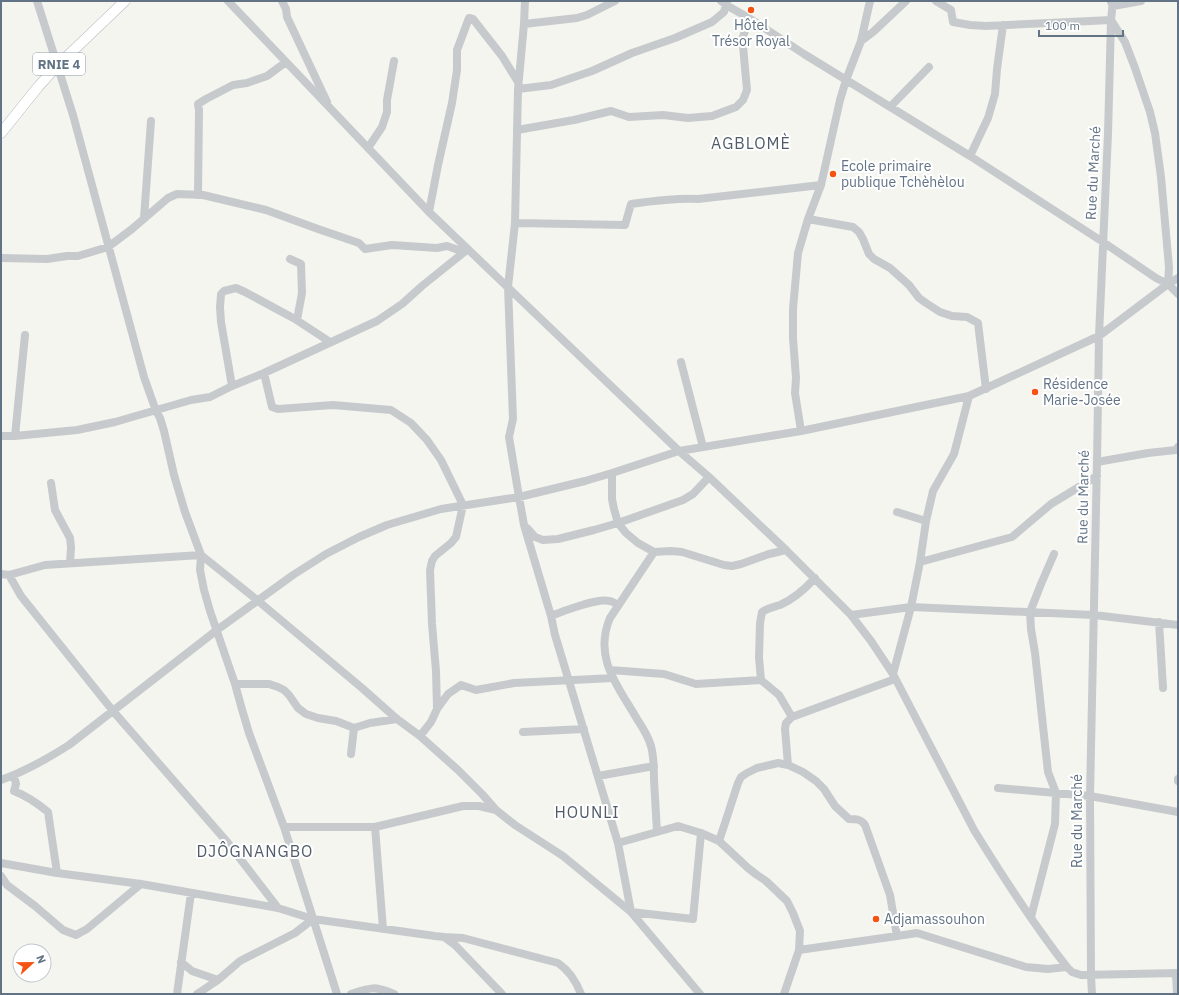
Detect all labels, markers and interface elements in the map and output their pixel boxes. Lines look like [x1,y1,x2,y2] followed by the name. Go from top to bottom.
[746,5,756,15] marker: Hôtel Trésor Royal
[1039,12,1123,38] scale bar
[712,16,790,50] place label: Hôtel Trésor Royal
[1045,18,1080,33] text: 100 m
[33,53,85,75] road number: RNIE 4
[1082,125,1104,220] street label: Rue du Marché
[711,132,791,153] district label: AGBLOMÈ
[841,157,965,191] place label: Ecole primaire publique Tchèhèlou
[828,169,838,179] marker: Ecole primaire publique Tchèhèlou
[1043,375,1121,409] place label: Résidence Marie-Josée
[1030,387,1040,397] marker: Résidence Marie-Josée
[1073,450,1093,544] street label: Rue du Marché
[1068,774,1086,868] street label: Rue du Marché
[554,802,620,822] district label: HOUNLI
[197,841,313,861] district label: DJÔGNANGBO
[884,910,985,928] place label: Adjamassouhon
[871,914,881,924] marker: Adjamassouhon
[12,943,52,983] north arrow
[33,953,49,966] text: N

